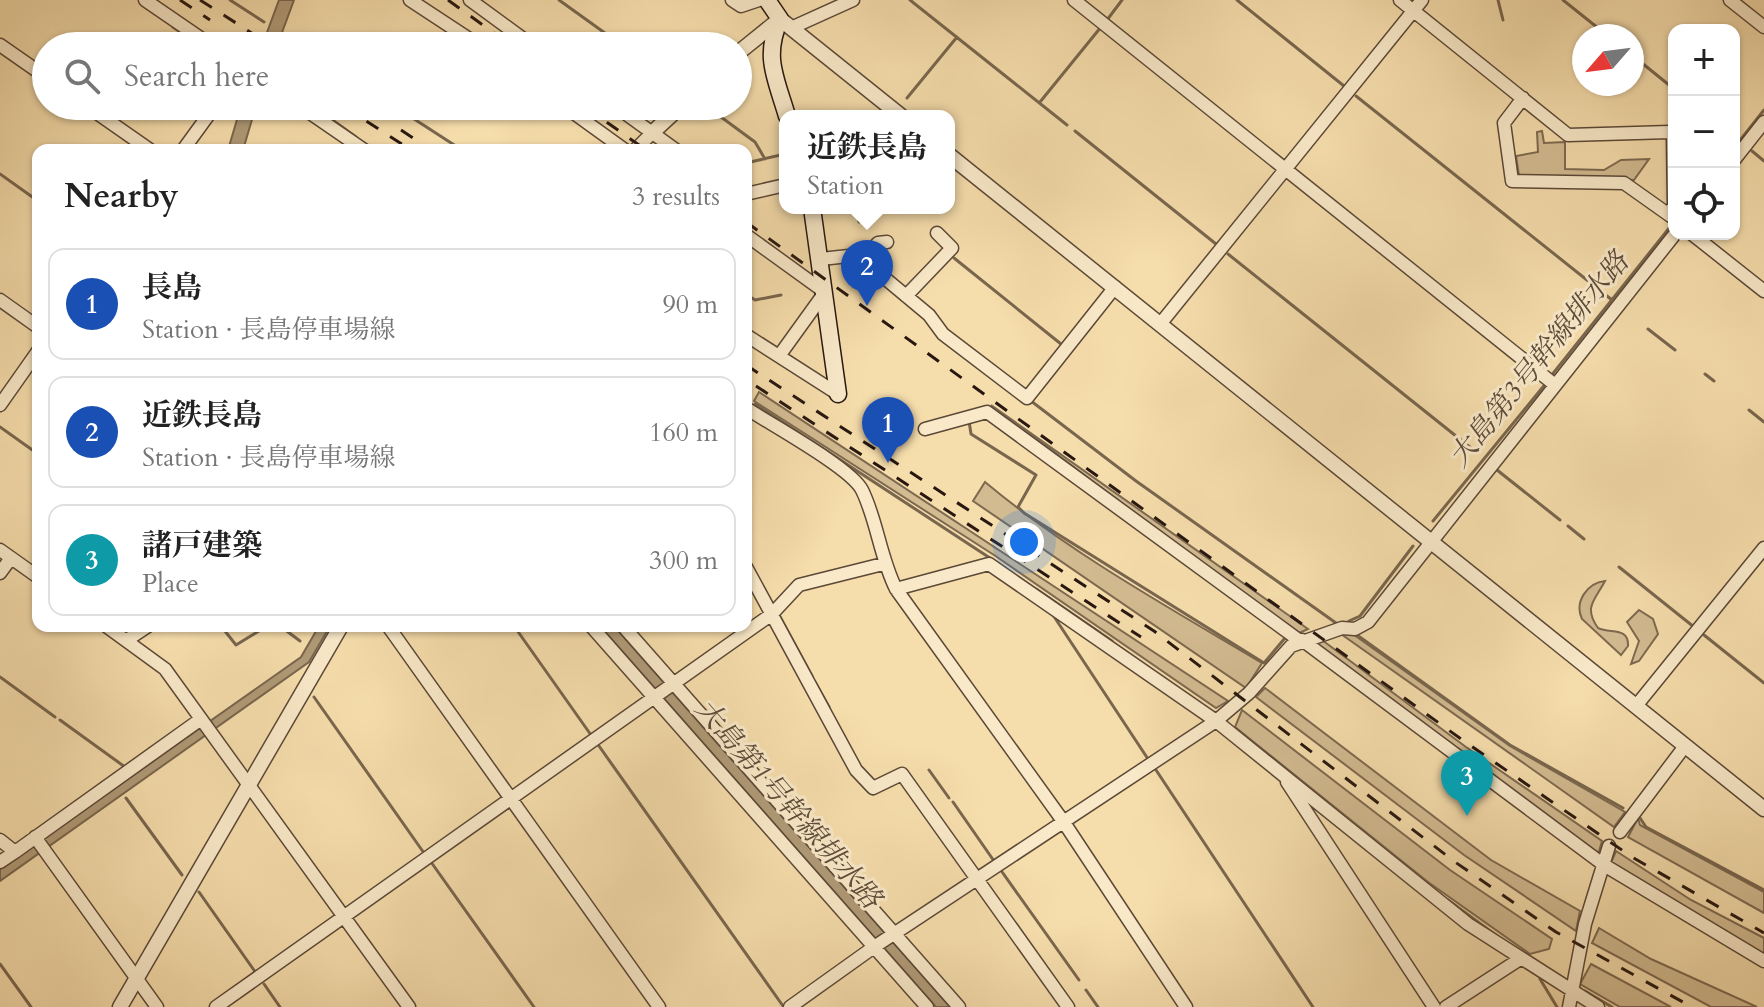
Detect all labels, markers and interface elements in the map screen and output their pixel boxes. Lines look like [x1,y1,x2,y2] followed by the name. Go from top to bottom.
[1572,24,1644,96] north arrow
[1668,24,1740,240] map controls
[1668,24,1740,96] button: +
[32,32,752,120] search box
[60,54,104,98] icon: search
[124,56,269,97] text: Search here
[1668,96,1740,168] button: −
[779,110,955,214] popup
[807,127,927,168] text: 近鉄長島
[807,168,884,203] text: Station
[1668,168,1740,240] button: locate
[64,173,179,219] text: Nearby
[632,179,720,214] text: 3 results
[841,240,893,306] pin: 2
[1440,243,1639,475] water label: 大島第3号幹線排水路
[142,267,202,308] text: 長島
[85,287,99,322] text: 1
[662,287,718,322] text: 90 m
[142,312,395,347] text: Station · 長島停車場線
[142,395,262,436] text: 近鉄長島
[862,397,914,463] pin: 1
[85,415,99,450] text: 2
[649,415,718,450] text: 160 m
[142,440,395,475] text: Station · 長島停車場線
[1004,522,1044,562] your location
[142,525,262,566] text: 諸戸建築
[85,543,99,578] text: 3
[649,543,718,578] text: 300 m
[142,566,199,601] text: Place
[687,691,891,918] water label: 大島第1号幹線排水路
[1441,750,1493,816] pin: 3

